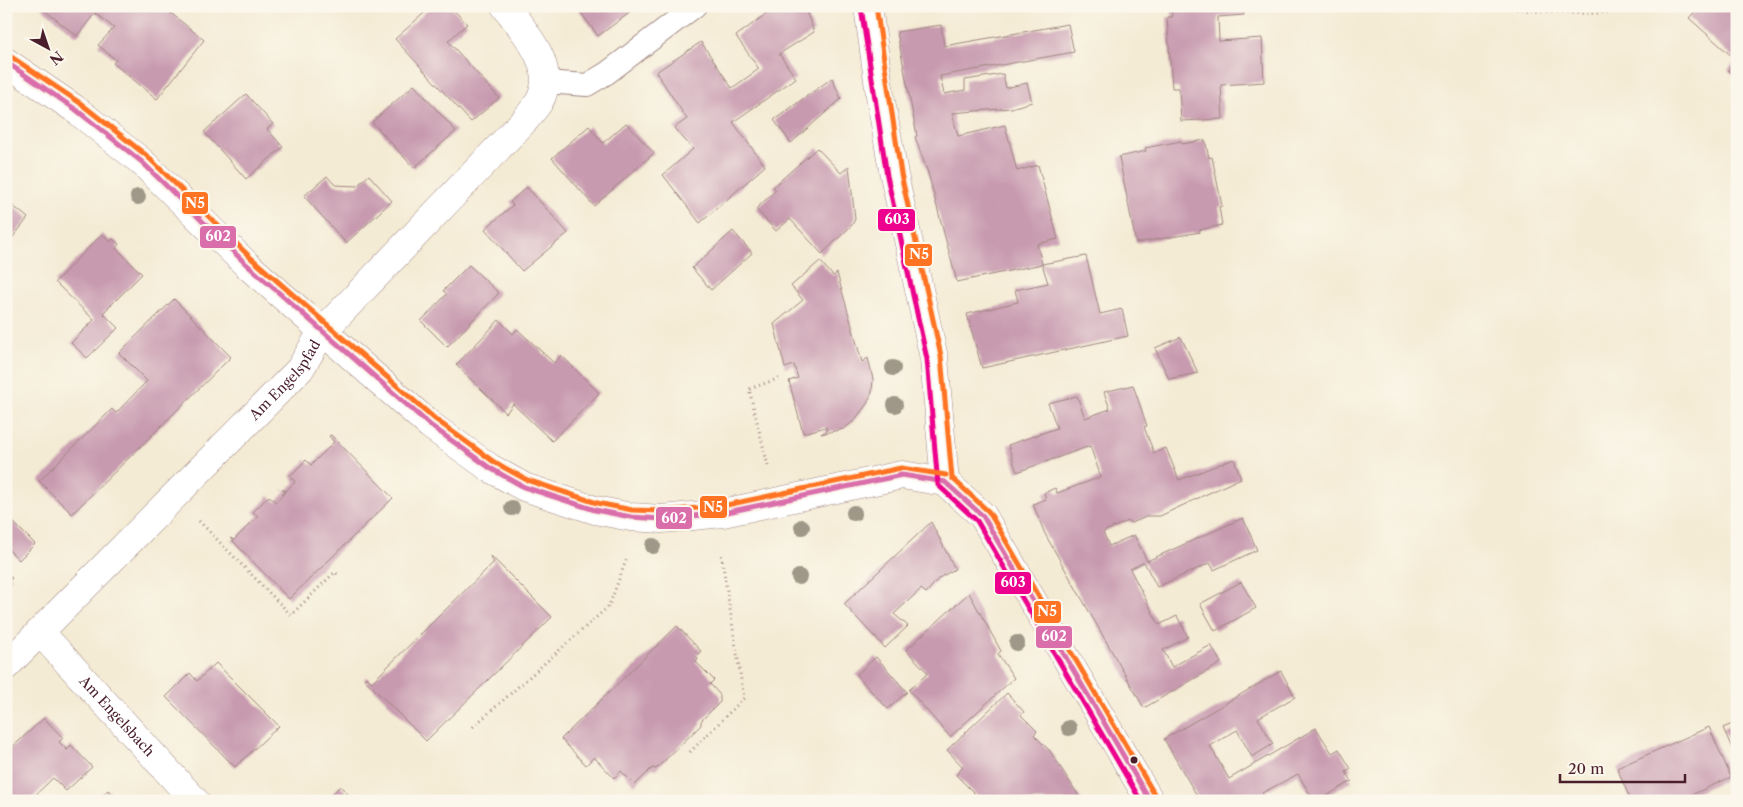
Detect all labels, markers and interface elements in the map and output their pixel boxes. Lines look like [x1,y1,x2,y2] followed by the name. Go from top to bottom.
[22,22,72,72] north arrow
[46,47,67,69] text: N
[181,191,209,215] line badge: N5
[185,194,205,212] text: N5
[877,208,916,232] line badge: 603
[884,210,910,228] text: 603
[199,225,237,249] line badge: 602
[205,227,231,245] text: 602
[904,243,933,267] line badge: N5
[909,245,929,263] text: N5
[245,336,325,425] street label: Am Engelspfad
[699,495,728,519] line badge: N5
[703,498,723,516] text: N5
[655,506,693,530] line badge: 602
[661,509,687,527] text: 602
[994,571,1032,595] line badge: 603
[1000,573,1026,591] text: 603
[1033,600,1062,624] line badge: N5
[1037,602,1057,620] text: N5
[1035,625,1073,649] line badge: 602
[1041,627,1067,645] text: 602
[75,671,159,760] street label: Am Engelsbach
[1560,752,1686,784] scale bar
[1129,755,1139,765] unlabelled marker
[1568,759,1604,778] text: 20 m

